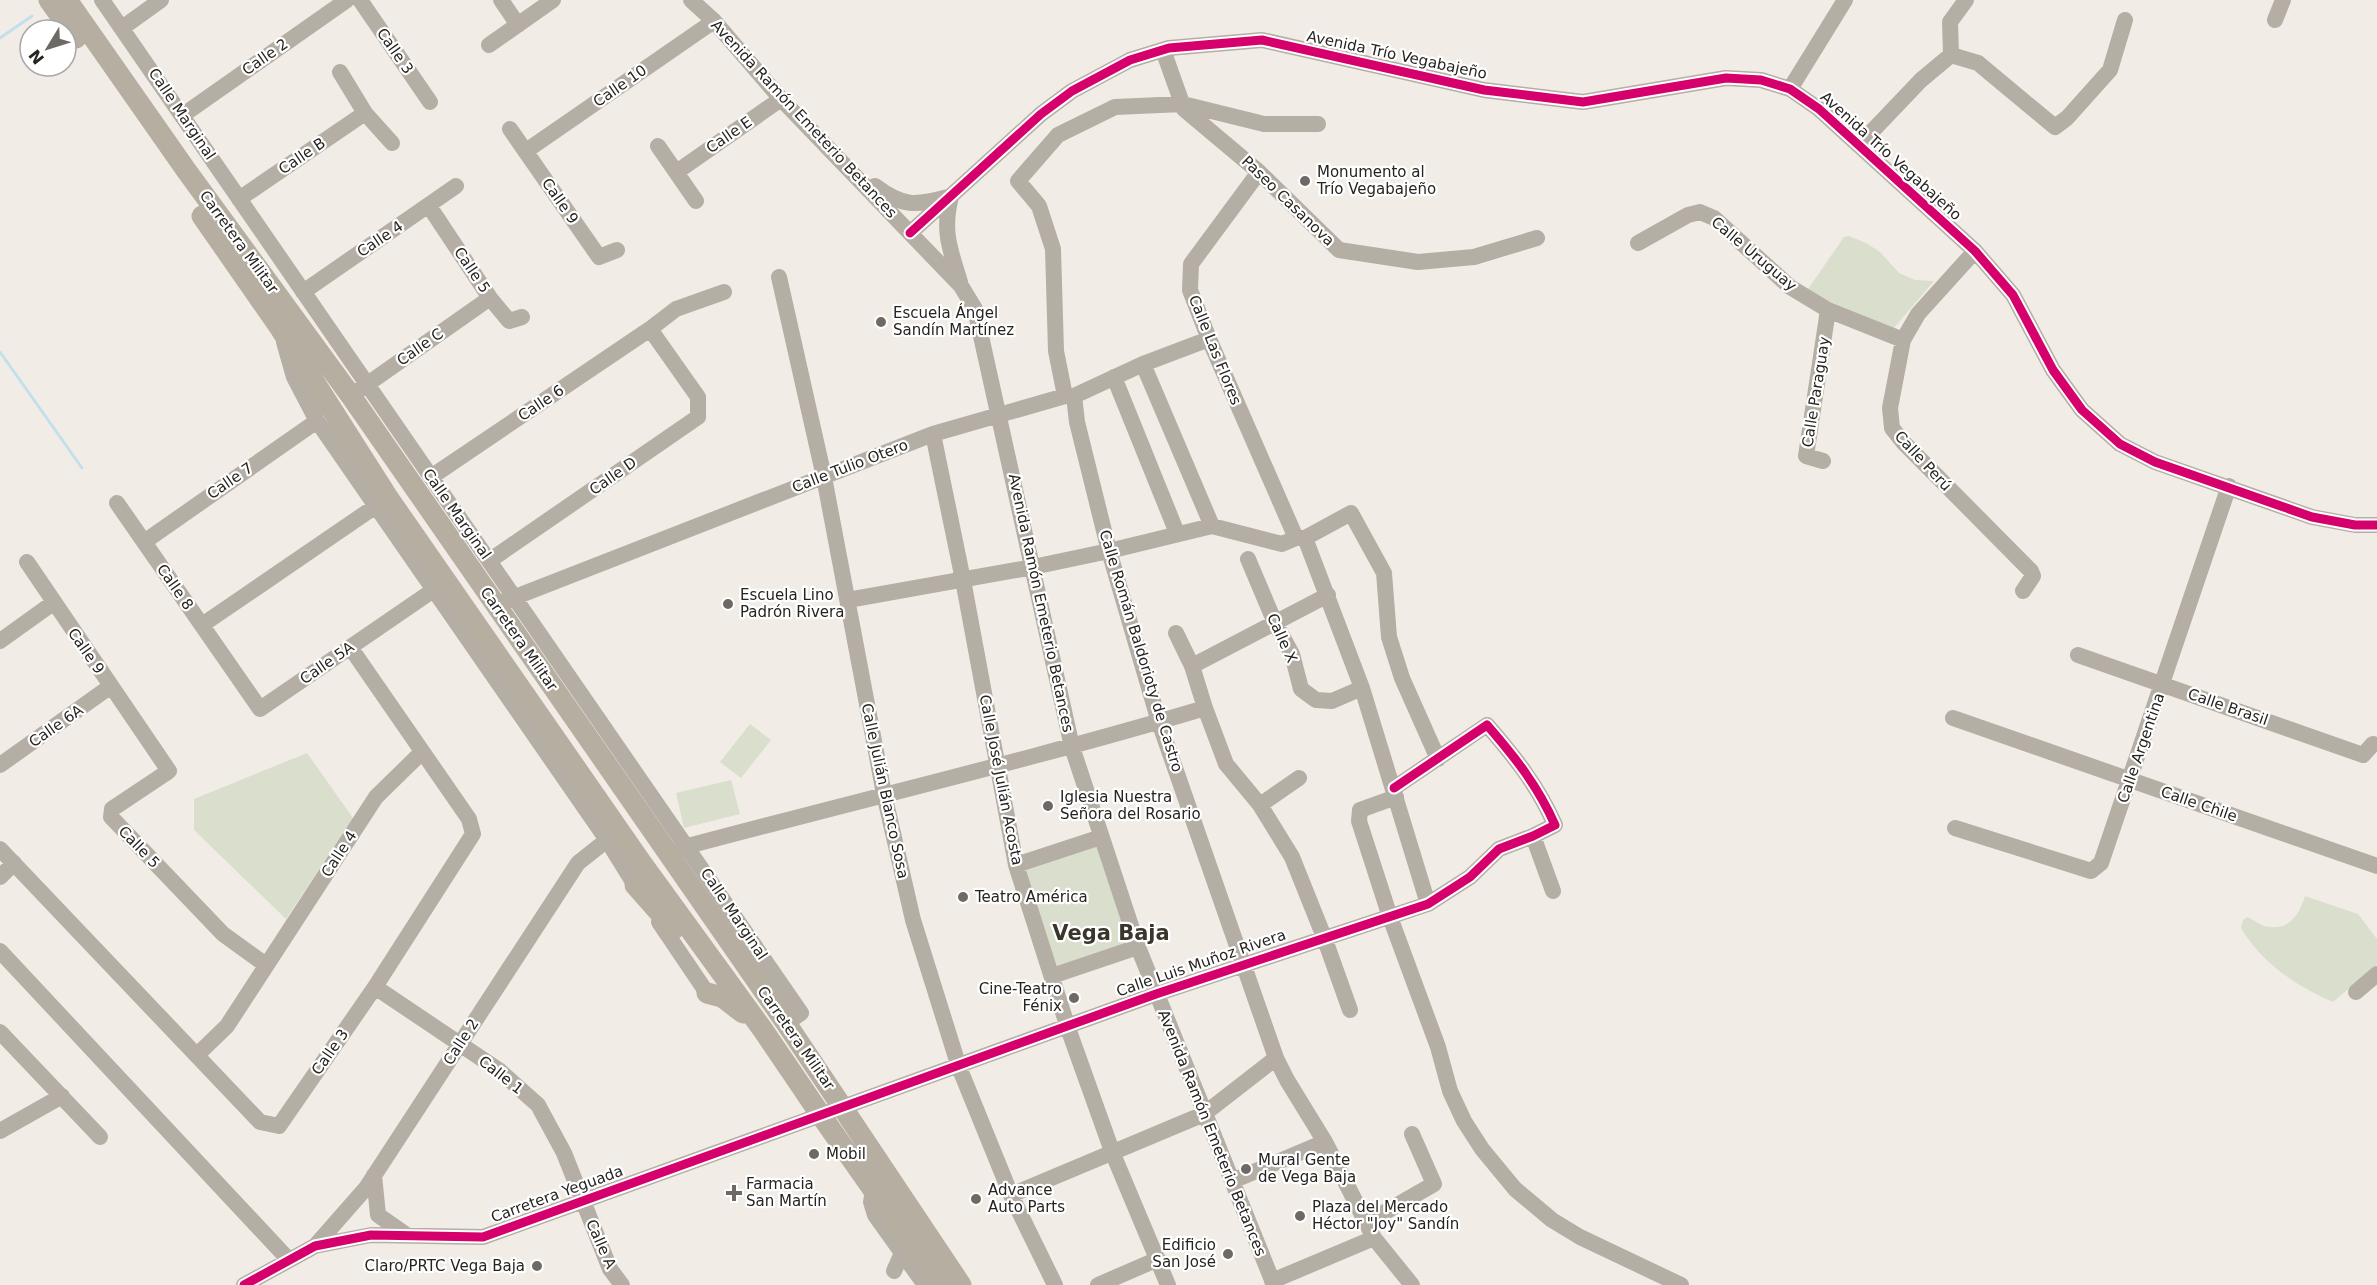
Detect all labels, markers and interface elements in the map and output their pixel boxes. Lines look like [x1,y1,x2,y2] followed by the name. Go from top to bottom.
[707,16,901,222] street label: Avenida Ramón Emeterio Betances
[18,18,78,78] north arrow
[373,25,417,77] street label: Calle 3
[1305,27,1489,83] street label: Avenida Trío Vegabajeño
[239,35,291,79] street label: Calle 2
[25,46,48,68] text: N
[590,61,650,111] street label: Calle 10
[145,65,219,163] street label: Calle Marginal
[1817,88,1965,224] street label: Avenida Trío Vegabajeño
[703,113,755,157] street label: Calle E
[275,134,329,178] street label: Calle B
[1238,152,1338,250] street label: Paseo Casanova
[1316,163,1436,198] place label: Monumento al Trío Vegabajeño
[1298,174,1312,188] marker: Monumento al Trío Vegabajeño
[538,175,582,227] street label: Calle 9
[196,187,283,298] street label: Carretera Militar
[1708,213,1800,295] street label: Calle Uruguay
[354,217,406,261] street label: Calle 4
[450,244,494,296] street label: Calle 5
[1185,292,1245,408] street label: Calle Las Flores
[893,303,1014,339] place label: Escuela Ángel Sandín Martínez
[874,315,888,329] marker: Escuela Ángel Sandín Martínez
[393,325,447,369] street label: Calle C
[1798,335,1834,449] street label: Calle Paraguay
[515,381,567,425] street label: Calle 6
[1891,427,1955,495] street label: Calle Perú
[790,436,910,496] street label: Calle Tulio Otero
[586,453,640,499] street label: Calle D
[204,459,256,503] street label: Calle 7
[419,465,495,563] street label: Calle Marginal
[1005,472,1077,734] street label: Avenida Ramón Emeterio Betances
[1096,528,1186,774] street label: Calle Román Baldorioty de Castro
[153,561,197,613] street label: Calle 8
[476,584,562,695] street label: Carretera Militar
[740,586,844,621] place label: Escuela Lino Padrón Rivera
[721,597,735,611] marker: Escuela Lino Padrón Rivera
[1263,610,1301,666] street label: Calle X
[64,625,108,677] street label: Calle 9
[297,637,358,688] street label: Calle 5A
[2185,685,2271,729] street label: Calle Brasil
[2114,691,2168,805] street label: Calle Argentina
[976,693,1026,867] street label: Calle José Julián Acosta
[26,700,87,751] street label: Calle 6A
[858,702,912,880] street label: Calle Julián Blanco Sosa
[2158,783,2240,825] street label: Calle Chile
[1060,788,1201,823] place label: Iglesia Nuestra Señora del Rosario
[1041,799,1055,813] marker: Iglesia Nuestra Señora del Rosario
[115,822,163,872] street label: Calle 5
[317,827,361,881] street label: Calle 4
[697,865,771,963] street label: Calle Marginal
[974,888,1088,906] place label: Teatro América
[956,890,970,904] marker: Teatro América
[1052,921,1170,945] district label: Vega Baja
[1114,925,1288,1001] street label: Calle Luis Muñoz Rivera
[979,980,1062,1015] place label: Cine-Teatro Fénix
[753,983,839,1094] street label: Carretera Militar
[1067,991,1081,1005] marker: Cine-Teatro Fénix
[1154,1007,1270,1259] street label: Avenida Ramón Emeterio Betances
[439,1015,483,1069] street label: Calle 2
[308,1026,352,1078] street label: Calle 3
[475,1052,527,1098] street label: Calle 1
[826,1145,866,1163] place label: Mobil
[807,1147,821,1161] marker: Mobil
[1258,1151,1356,1186] place label: Mural Gente de Vega Baja
[489,1162,625,1226] street label: Carretera Yeguada
[1239,1162,1253,1176] marker: Mural Gente de Vega Baja
[746,1175,827,1210] place label: Farmacia San Martín
[988,1181,1065,1216] place label: Advance Auto Parts
[727,1186,741,1200] marker: Farmacia San Martín
[969,1192,983,1206] marker: Advance Auto Parts
[1312,1198,1459,1233] place label: Plaza del Mercado Héctor "Joy" Sandín
[1293,1209,1307,1223] marker: Plaza del Mercado Héctor "Joy" Sandín
[582,1216,620,1272] street label: Calle A
[1152,1236,1216,1271] place label: Edificio San José
[1221,1247,1235,1261] marker: Edificio San José
[365,1257,525,1275] place label: Claro/PRTC Vega Baja
[530,1259,544,1273] marker: Claro/PRTC Vega Baja

